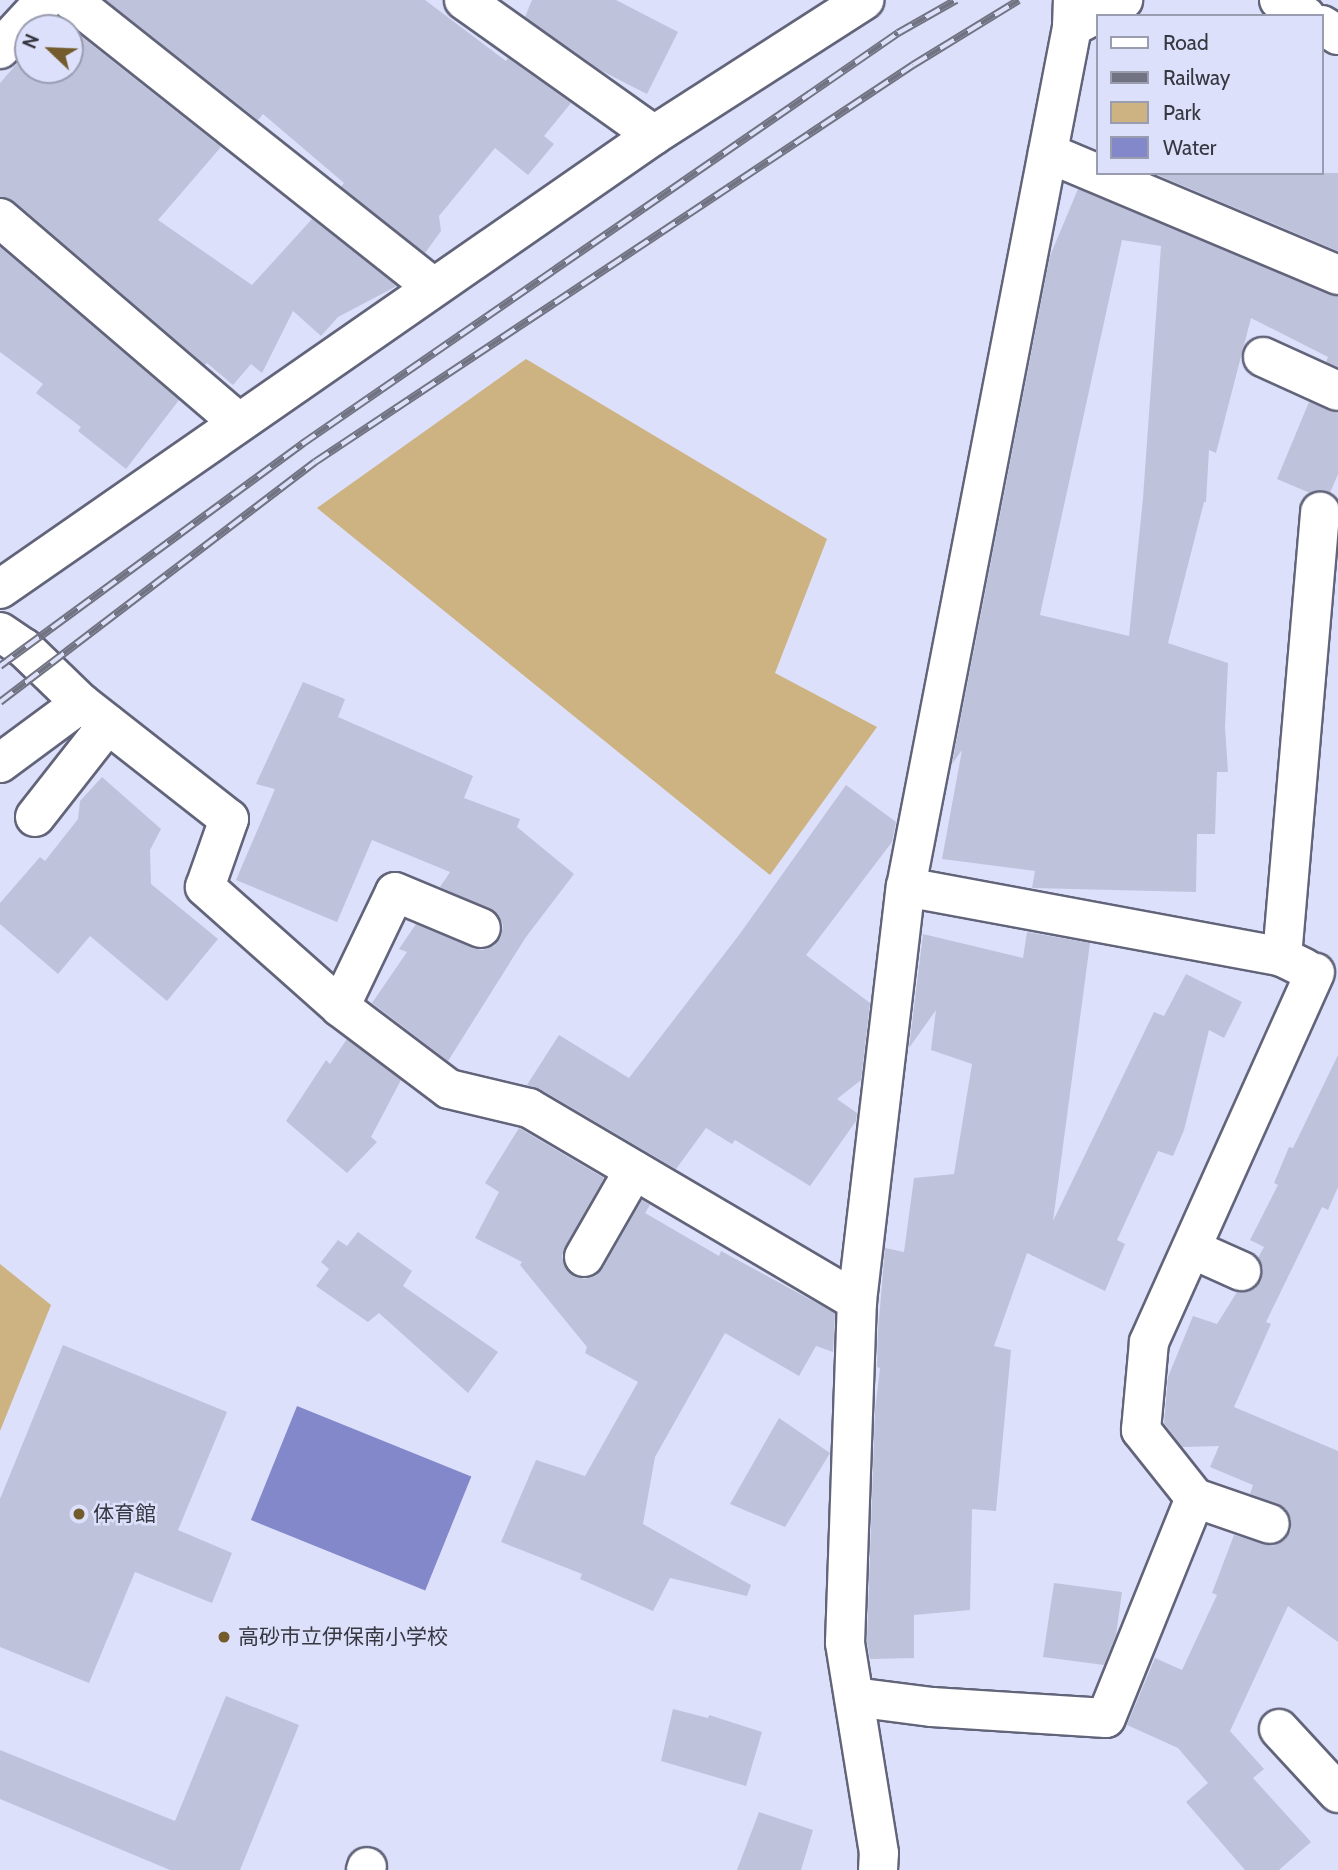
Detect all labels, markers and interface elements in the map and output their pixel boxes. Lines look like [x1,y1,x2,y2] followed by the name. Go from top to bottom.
[14,14,84,84] north arrow
[1096,14,1324,175] legend
[1163,30,1209,55] text: Road
[18,31,44,52] text: N
[1163,65,1230,90] text: Railway
[1163,100,1201,125] text: Park
[1163,135,1216,160] text: Water
[93,1501,156,1527] place label: 体育館
[71,1506,87,1522] marker: 体育館
[238,1624,448,1650] place label: 高砂市立伊保南小学校
[216,1629,232,1645] marker: 高砂市立伊保南小学校

